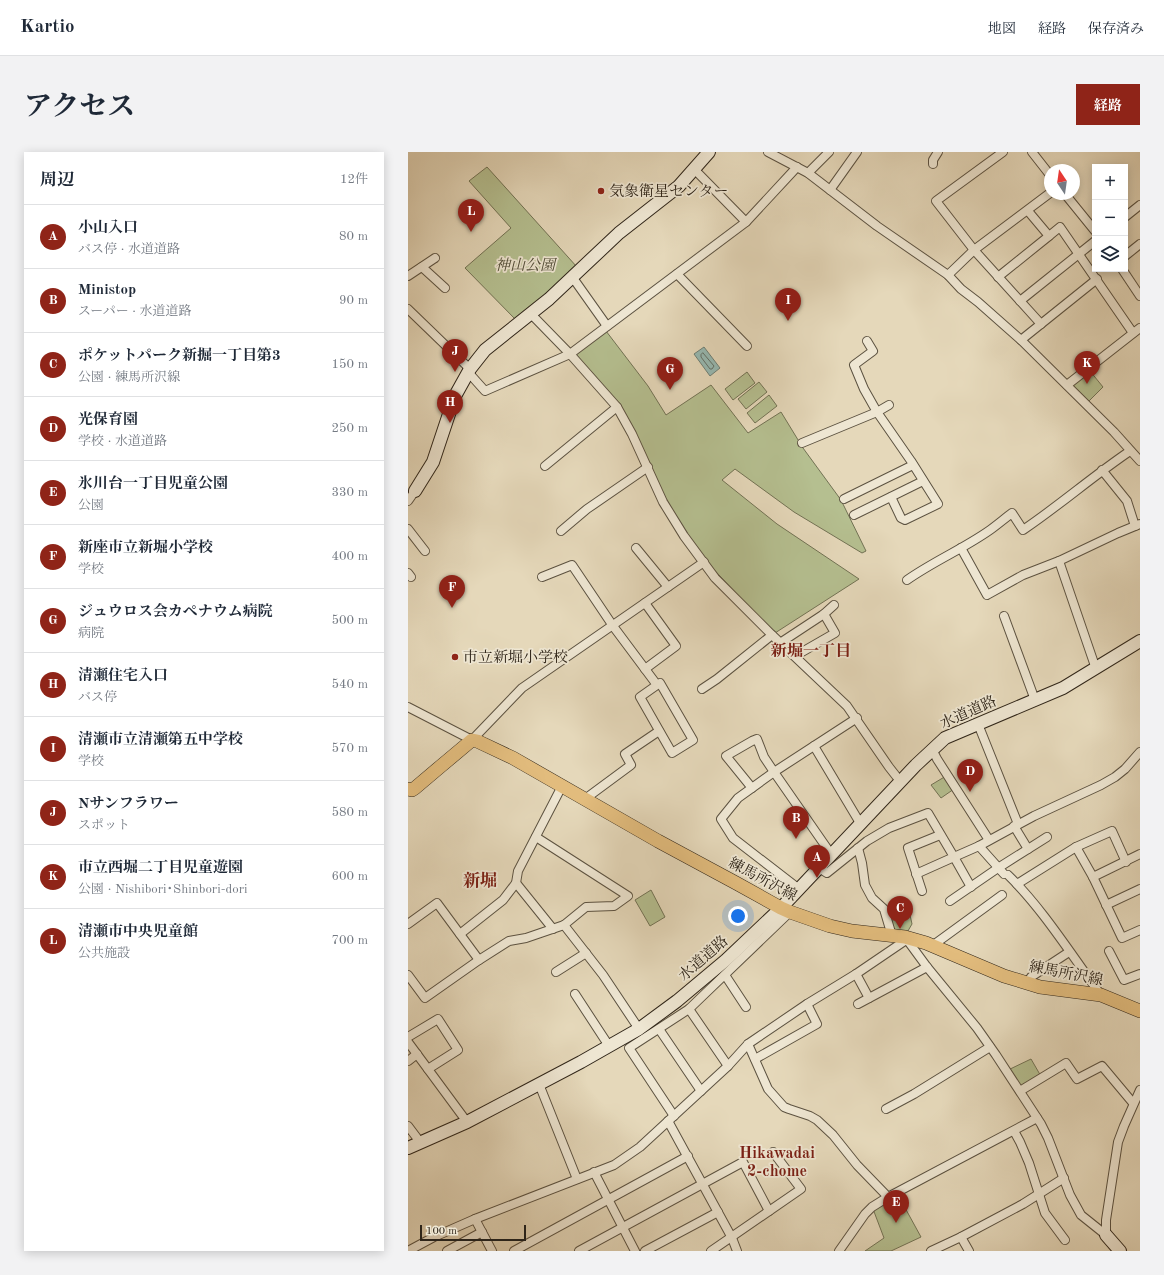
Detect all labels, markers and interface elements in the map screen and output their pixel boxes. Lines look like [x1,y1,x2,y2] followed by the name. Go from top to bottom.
[20,18,75,37] text: Kartio
[988,22,1016,36] text: 地図
[1038,22,1066,36] text: 経路
[1088,22,1144,36] text: 保存済み
[1076,84,1140,125] button: 経路
[24,94,135,122] text: アクセス
[1044,164,1080,200] north arrow
[1092,164,1128,272] map controls
[1092,164,1128,200] button: +
[40,172,74,189] text: 周辺
[340,173,368,186] text: 12件
[609,183,728,200] place label: 気象衛星センター
[596,186,606,196] marker: 気象衛星センター
[458,199,484,232] pin: L
[1092,200,1128,236] button: −
[78,221,138,236] text: 小山入口
[48,230,58,243] text: A
[339,230,368,243] text: 80 m
[1092,236,1128,272] button: layers
[78,243,180,256] text: バス停 · 水道道路
[495,257,558,274] park label: 神山公園
[78,283,136,298] text: Ministop
[775,288,801,321] pin: I
[48,294,58,307] text: B
[339,294,368,307] text: 90 m
[78,305,192,318] text: スーパー · 水道道路
[442,339,468,372] pin: J
[78,349,281,364] text: ポケットパーク新掘一丁目第3
[1074,351,1100,384] pin: K
[657,357,683,390] pin: G
[49,358,57,371] text: C
[331,358,368,371] text: 150 m
[78,371,180,384] text: 公園 · 練馬所沢線
[437,390,463,423] pin: H
[78,413,138,428] text: 光保育園
[48,422,58,435] text: D
[331,422,368,435] text: 250 m
[78,435,167,448] text: 学校 · 水道道路
[78,477,228,492] text: 氷川台一丁目児童公園
[49,486,57,499] text: E
[331,486,368,499] text: 330 m
[78,499,104,512] text: 公園
[78,541,213,556] text: 新座市立新堀小学校
[49,550,57,563] text: F
[331,550,368,563] text: 400 m
[78,563,104,576] text: 学校
[439,575,465,608] pin: F
[78,605,273,620] text: ジュウロス会カペナウム病院
[48,614,58,627] text: G
[331,614,368,627] text: 500 m
[78,627,104,640] text: 病院
[770,642,851,660] district label: 新堀一丁目
[463,649,568,666] place label: 市立新堀小学校
[450,652,460,662] marker: 市立新堀小学校
[78,669,168,684] text: 清瀬住宅入口
[48,678,58,691] text: H
[331,678,368,691] text: 540 m
[78,691,117,704] text: バス停
[937,692,999,732] street label: 水道道路
[78,733,243,748] text: 清瀬市立清瀬第五中学校
[50,742,56,755] text: I
[331,742,368,755] text: 570 m
[78,755,104,768] text: 学校
[957,759,983,792] pin: D
[78,797,179,812] text: Nサンフラワー
[49,806,57,819] text: J
[331,806,368,819] text: 580 m
[783,806,809,839] pin: B
[78,819,130,832] text: スポット
[804,845,830,878] pin: A
[726,854,800,905] street label: 練馬所沢線
[78,861,243,876] text: 市立西堀二丁目児童遊園
[48,870,58,883] text: K
[331,870,368,883] text: 600 m
[463,871,497,890] district label: 新堀
[78,883,248,896] text: 公園 · Nishibori･Shinbori-dori
[887,896,913,929] pin: C
[728,906,748,926] your location
[78,925,198,940] text: 清瀬市中央児童館
[675,932,732,984] street label: 水道道路
[49,934,57,947] text: L
[331,934,368,947] text: 700 m
[78,947,130,960] text: 公共施設
[1027,958,1104,989] street label: 練馬所沢線
[739,1146,815,1180] district label: Hikawadai 2-chome
[883,1190,909,1223] pin: E
[420,1223,526,1242] scale bar
[426,1226,457,1237] text: 100 m

